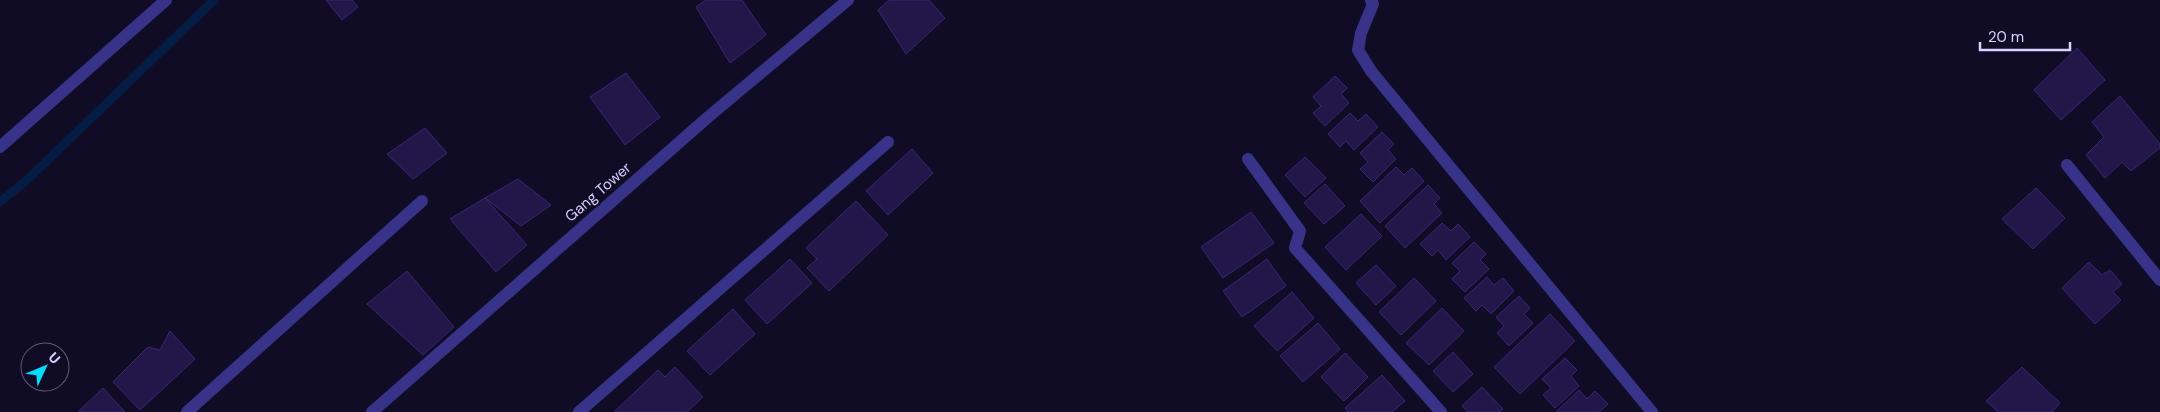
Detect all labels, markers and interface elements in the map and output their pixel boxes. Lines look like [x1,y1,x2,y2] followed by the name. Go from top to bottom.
[1980,20,2070,52] scale bar
[1988,27,2024,47] text: 20 m
[561,157,636,226] street label: Gang Tower
[20,342,70,392] north arrow
[45,348,64,368] text: U

